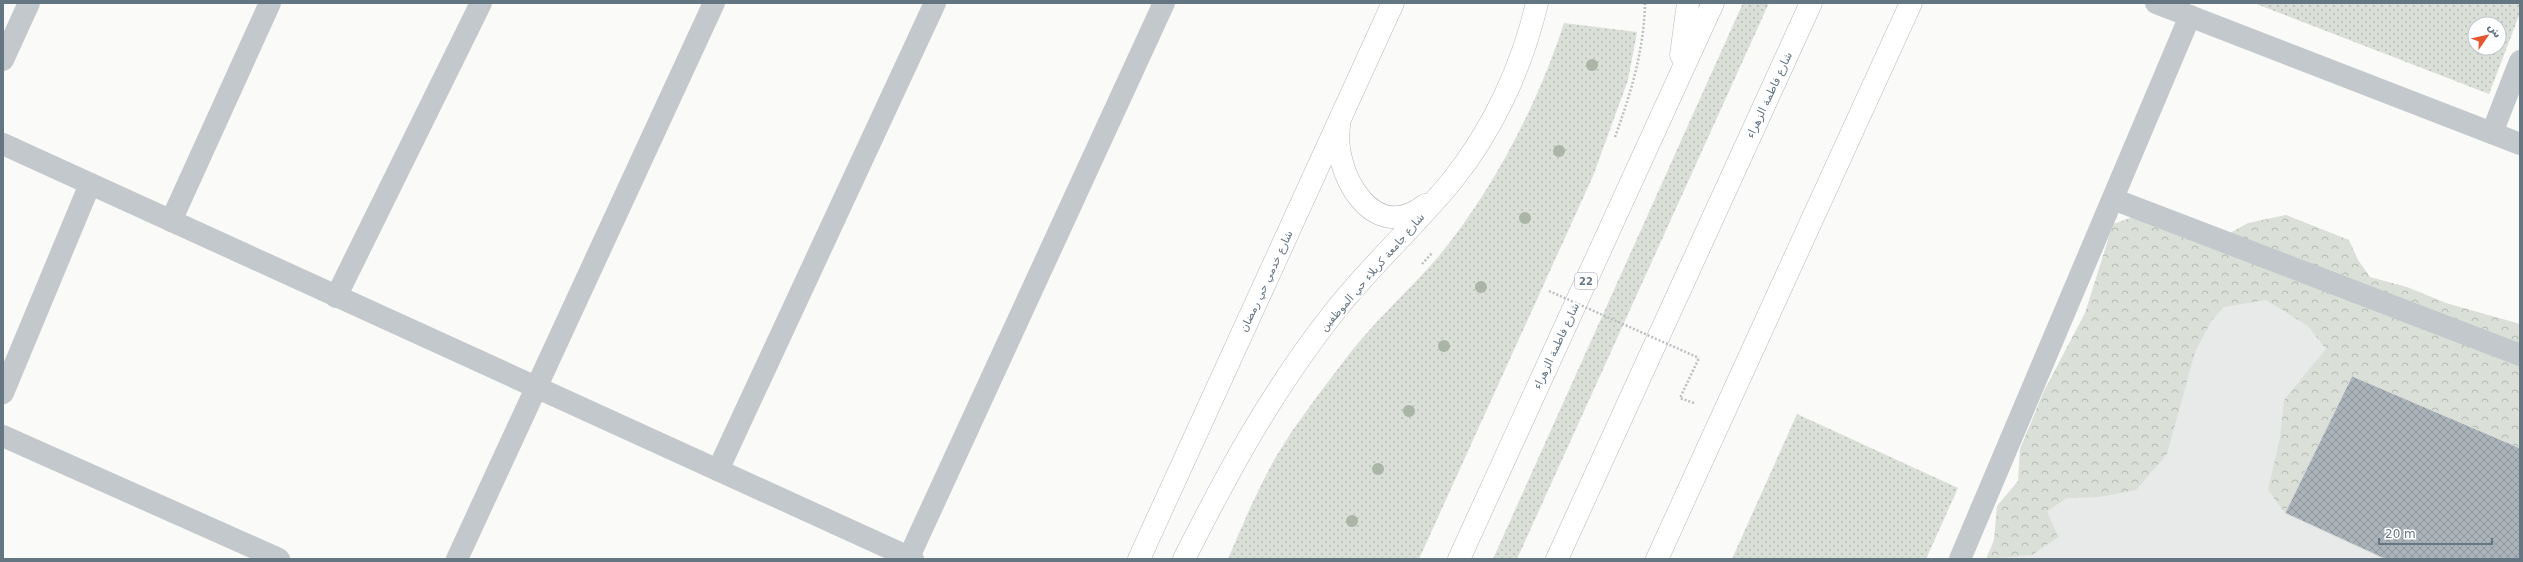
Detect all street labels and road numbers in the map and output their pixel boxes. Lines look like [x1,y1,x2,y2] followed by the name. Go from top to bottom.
[1744,50,1795,140] street label: شارع فاطمة الزهراء
[1318,211,1427,334] street label: شارع جامعة كربلاء حي الموظفين
[1237,228,1296,334] street label: شارع خدمي حي رمضان
[1575,273,1597,289] road number: 22
[1531,301,1582,391] street label: شارع فاطمة الزهراء

